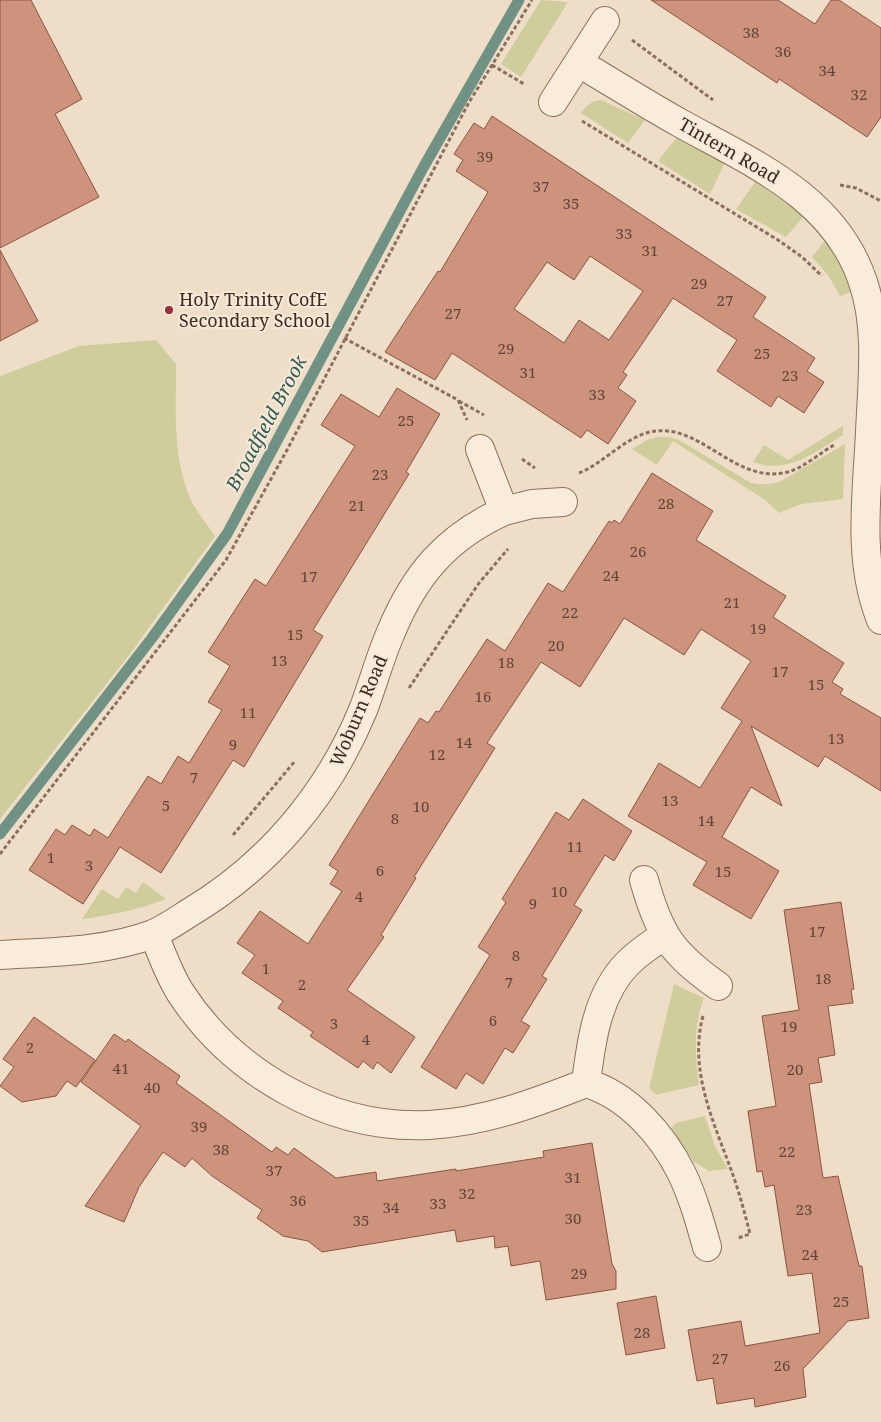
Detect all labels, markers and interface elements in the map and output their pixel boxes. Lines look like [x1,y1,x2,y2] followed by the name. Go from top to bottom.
[743,22,759,42] house number: 38
[775,41,791,61] house number: 36
[819,60,836,80] house number: 34
[851,84,867,104] house number: 32
[675,112,784,189] street label: Tintern Road
[477,146,493,166] house number: 39
[533,176,549,196] house number: 37
[563,193,579,213] house number: 35
[616,223,632,243] house number: 33
[642,240,658,260] house number: 31
[691,273,707,293] house number: 29
[179,287,331,332] place label: Holy Trinity CofE Secondary School
[717,290,733,310] house number: 27
[445,303,461,323] house number: 27
[163,304,175,316] marker: Holy Trinity CofE Secondary School
[498,338,514,358] house number: 29
[754,343,770,363] house number: 25
[219,350,313,496] water label: Broadfield Brook
[520,362,536,382] house number: 31
[782,365,798,385] house number: 23
[589,384,605,404] house number: 33
[398,410,414,430] house number: 25
[372,464,388,484] house number: 23
[658,493,674,513] house number: 28
[349,495,365,515] house number: 21
[630,541,646,561] house number: 26
[603,565,620,585] house number: 24
[301,566,317,586] house number: 17
[724,592,740,612] house number: 21
[562,602,578,622] house number: 22
[750,618,766,638] house number: 19
[287,624,303,644] house number: 15
[548,635,564,655] house number: 20
[271,650,287,670] house number: 13
[324,651,392,770] street label: Woburn Road
[498,652,514,672] house number: 18
[772,661,788,681] house number: 17
[808,674,824,694] house number: 15
[475,686,491,706] house number: 16
[240,702,256,722] house number: 11
[828,728,844,748] house number: 13
[456,732,473,752] house number: 14
[229,734,237,754] house number: 9
[429,744,445,764] house number: 12
[190,767,198,787] house number: 7
[662,790,678,810] house number: 13
[162,795,170,815] house number: 5
[413,796,429,816] house number: 10
[391,808,399,828] house number: 8
[698,810,715,830] house number: 14
[567,836,583,856] house number: 11
[47,847,55,867] house number: 1
[85,855,93,875] house number: 3
[376,860,384,880] house number: 6
[715,861,731,881] house number: 15
[551,881,567,901] house number: 10
[355,886,364,906] house number: 4
[529,893,537,913] house number: 9
[809,921,825,941] house number: 17
[512,945,520,965] house number: 8
[262,958,270,978] house number: 1
[815,968,831,988] house number: 18
[505,972,513,992] house number: 7
[298,974,306,994] house number: 2
[489,1010,497,1030] house number: 6
[330,1013,338,1033] house number: 3
[781,1016,797,1036] house number: 19
[362,1029,371,1049] house number: 4
[26,1037,34,1057] house number: 2
[113,1058,129,1078] house number: 41
[787,1059,803,1079] house number: 20
[144,1077,160,1097] house number: 40
[191,1116,207,1136] house number: 39
[213,1139,229,1159] house number: 38
[779,1141,795,1161] house number: 22
[266,1160,282,1180] house number: 37
[565,1167,581,1187] house number: 31
[459,1183,475,1203] house number: 32
[290,1190,306,1210] house number: 36
[430,1193,446,1213] house number: 33
[383,1197,400,1217] house number: 34
[796,1199,812,1219] house number: 23
[565,1208,581,1228] house number: 30
[353,1210,369,1230] house number: 35
[802,1244,819,1264] house number: 24
[571,1263,587,1283] house number: 29
[833,1291,849,1311] house number: 25
[634,1322,650,1342] house number: 28
[712,1348,728,1368] house number: 27
[774,1355,790,1375] house number: 26

